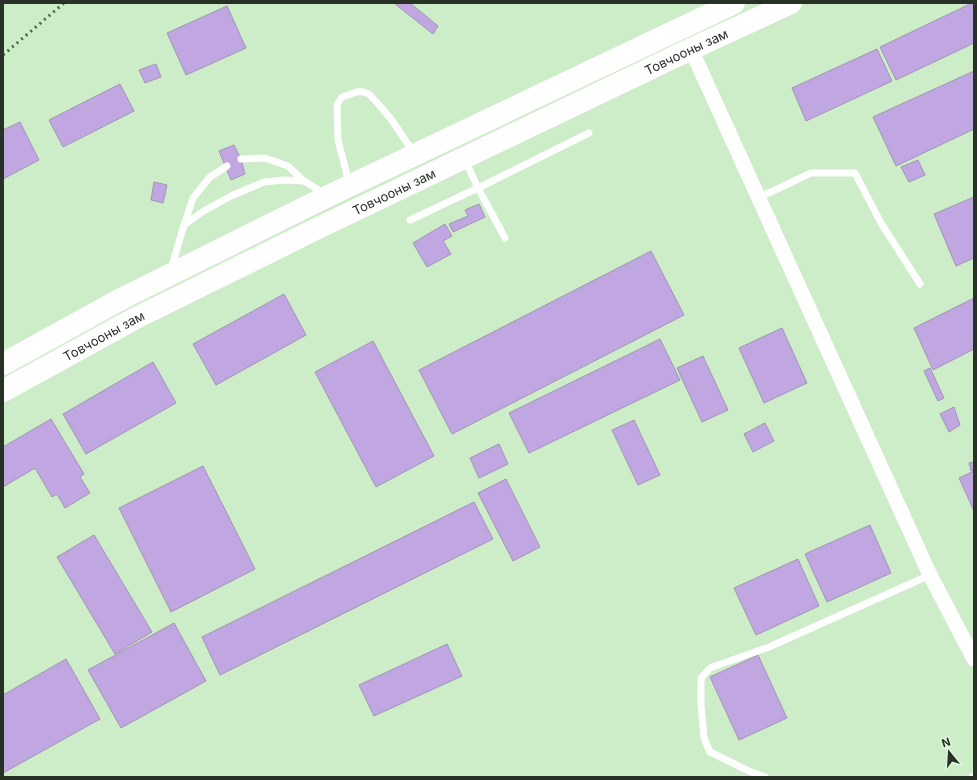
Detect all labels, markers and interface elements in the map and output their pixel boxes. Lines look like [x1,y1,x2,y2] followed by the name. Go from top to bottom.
[642,25,730,78] street label: Товчооны зам
[350,165,438,218] street label: Товчооны зам
[60,307,147,364] street label: Товчооны зам
[929,732,969,772] north arrow
[940,735,952,750] text: N

